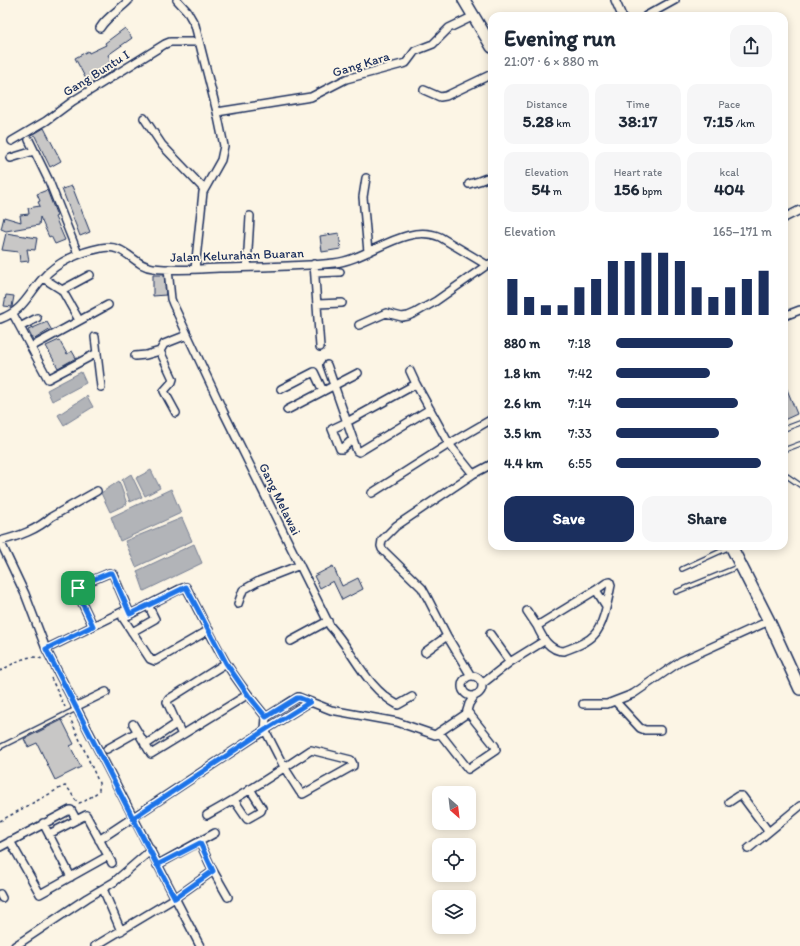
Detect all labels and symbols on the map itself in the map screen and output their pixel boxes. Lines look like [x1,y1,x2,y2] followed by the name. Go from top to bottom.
[60,47,132,99] street label: Gang Buntu I
[331,48,392,80] street label: Gang Kara
[170,245,304,265] street label: Jalan Kelurahan Buaran
[256,460,304,538] street label: Gang Melawai
[61,571,95,605] pin
[432,786,476,830] north arrow

